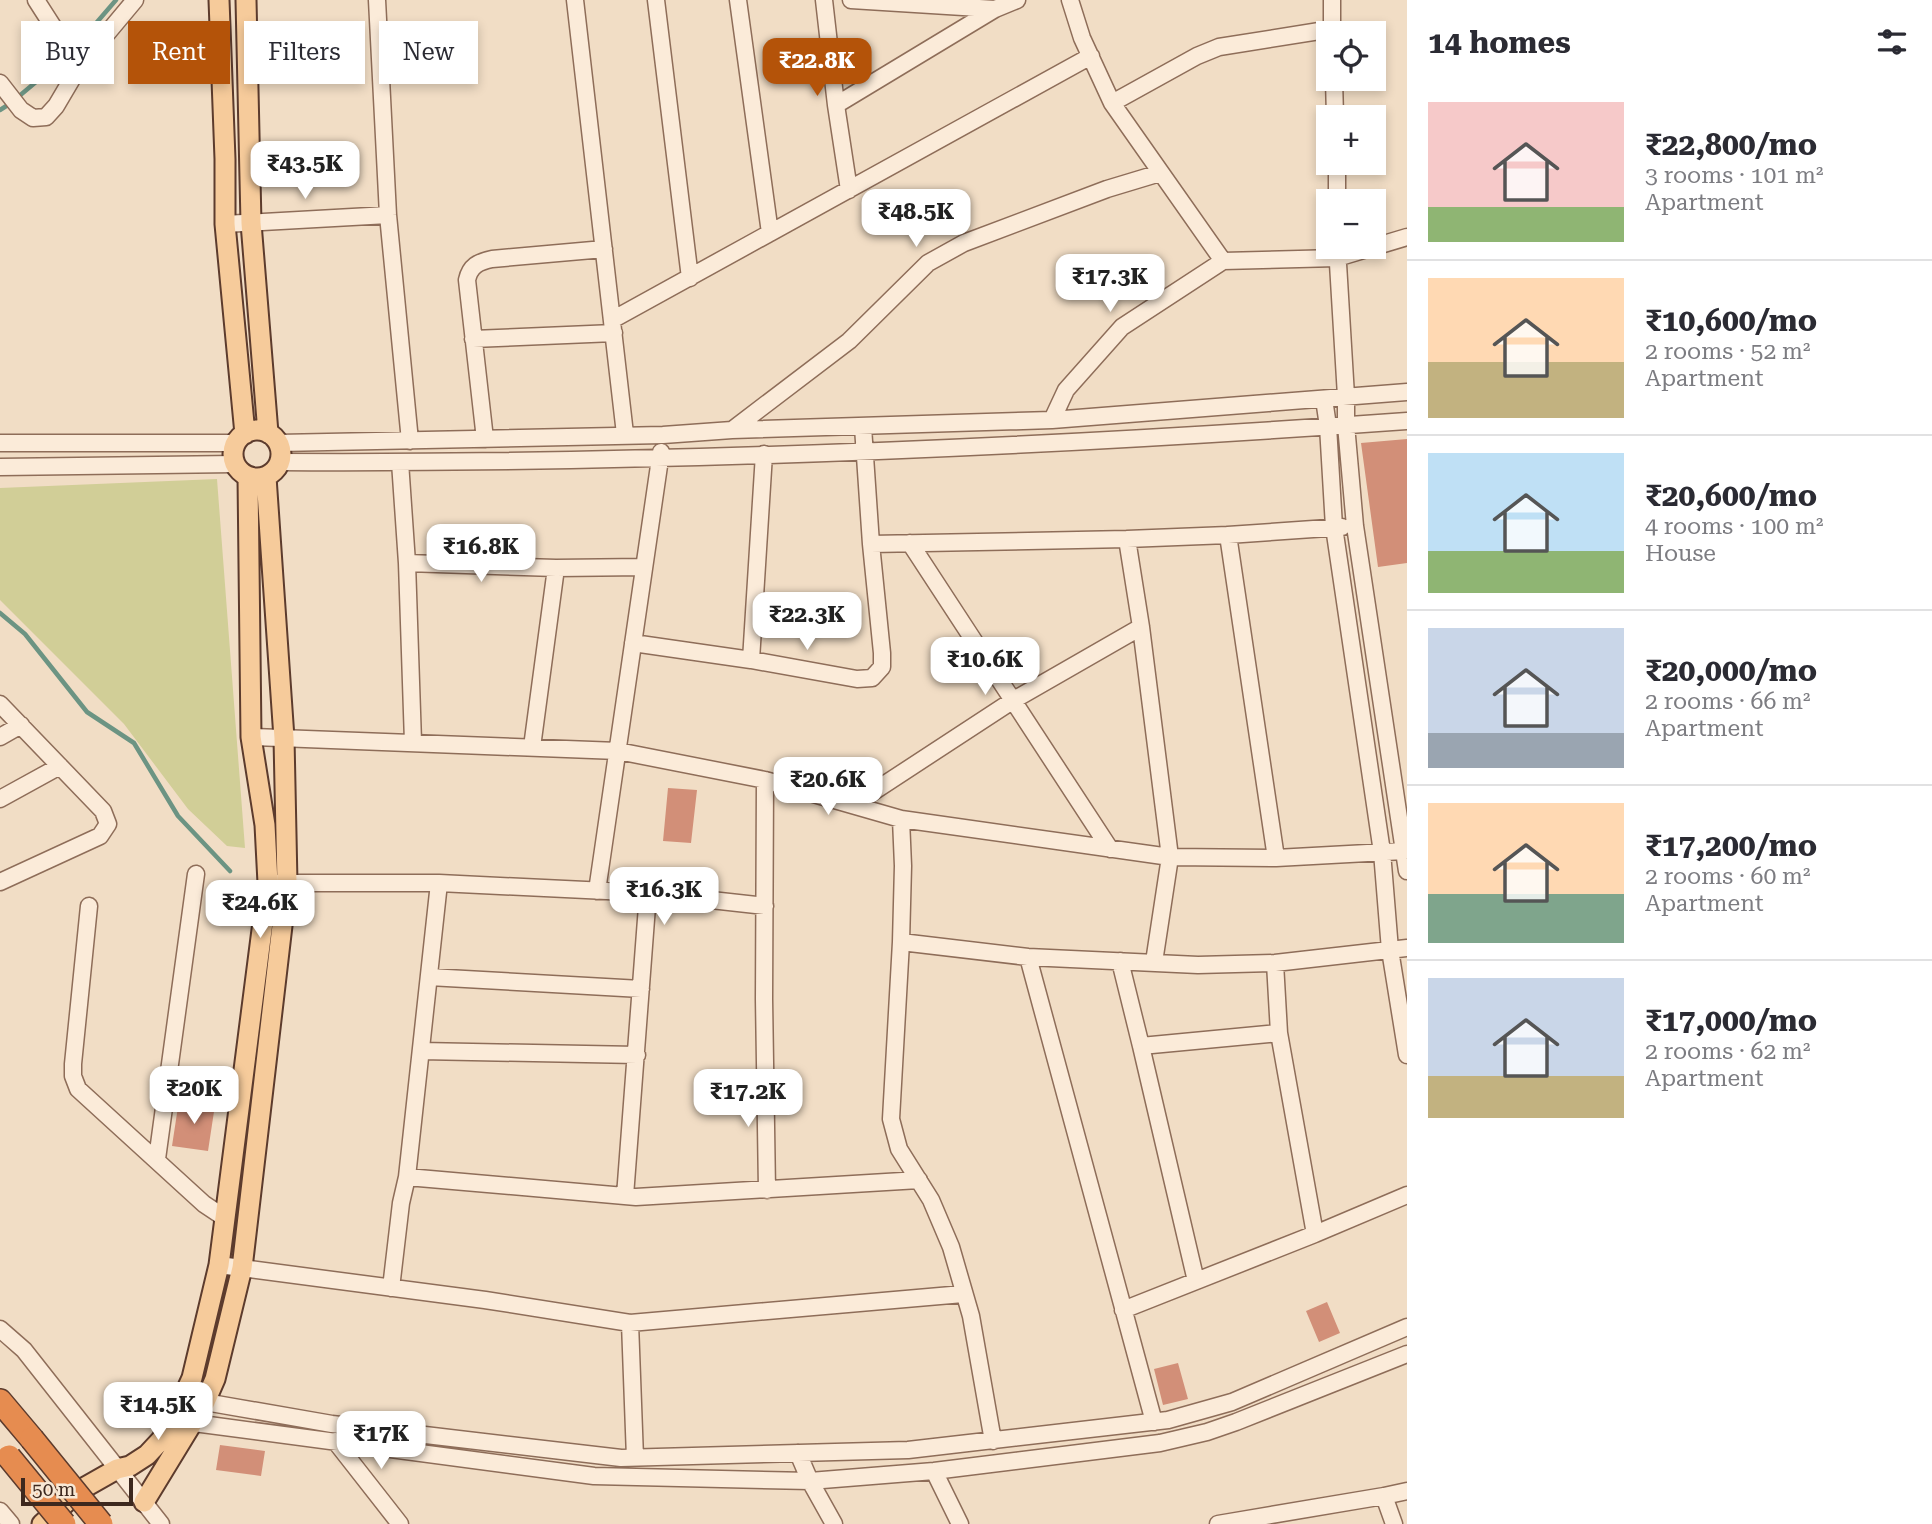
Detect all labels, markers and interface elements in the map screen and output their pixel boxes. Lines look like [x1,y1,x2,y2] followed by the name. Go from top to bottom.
[21,21,114,84] chip: Buy
[128,21,230,84] chip: Rent
[244,21,365,84] chip: Filters
[379,21,478,84] chip: New
[1316,21,1386,259] map controls
[1316,21,1386,91] button: locate
[1873,23,1911,61] icon: filters
[1428,25,1571,60] text: 14 homes
[760,38,874,98] pin: ₹22.8K
[779,47,855,74] text: ₹22.8K
[1316,105,1386,175] button: +
[1645,127,1817,162] text: ₹22,800/mo
[1484,130,1568,214] icon: home
[248,142,362,201] pin: ₹43.5K
[267,150,343,177] text: ₹43.5K
[1645,162,1823,189] text: 3 rooms · 101 m²
[1316,189,1386,259] button: −
[1645,189,1764,216] text: Apartment
[859,190,973,249] pin: ₹48.5K
[878,198,954,225] text: ₹48.5K
[1053,254,1167,314] pin: ₹17.3K
[1072,263,1148,290] text: ₹17.3K
[1645,303,1817,338] text: ₹10,600/mo
[1484,306,1568,390] icon: home
[1645,338,1811,365] text: 2 rooms · 52 m²
[1645,365,1764,392] text: Apartment
[1645,478,1817,513] text: ₹20,600/mo
[1484,481,1568,565] icon: home
[1645,513,1823,540] text: 4 rooms · 100 m²
[424,524,538,584] pin: ₹16.8K
[443,533,519,560] text: ₹16.8K
[1645,540,1716,567] text: House
[750,592,864,652] pin: ₹22.3K
[769,601,845,628] text: ₹22.3K
[928,638,1042,697] pin: ₹10.6K
[947,646,1023,673] text: ₹10.6K
[1645,653,1817,688] text: ₹20,000/mo
[1484,656,1568,740] icon: home
[1645,688,1811,715] text: 2 rooms · 66 m²
[1645,715,1764,742] text: Apartment
[771,758,885,817] pin: ₹20.6K
[790,766,866,793] text: ₹20.6K
[1645,828,1817,863] text: ₹17,200/mo
[1484,831,1568,915] icon: home
[1645,863,1811,890] text: 2 rooms · 60 m²
[607,867,721,927] pin: ₹16.3K
[626,876,702,903] text: ₹16.3K
[203,880,317,940] pin: ₹24.6K
[222,889,298,916] text: ₹24.6K
[1645,890,1764,917] text: Apartment
[1645,1003,1817,1038] text: ₹17,000/mo
[1484,1006,1568,1090] icon: home
[1645,1038,1811,1065] text: 2 rooms · 62 m²
[1645,1065,1764,1092] text: Apartment
[153,1066,235,1126] pin: ₹20K
[691,1070,805,1129] pin: ₹17.2K
[166,1075,222,1102] text: ₹20K
[710,1078,786,1105] text: ₹17.2K
[101,1382,215,1442] pin: ₹14.5K
[120,1391,196,1418] text: ₹14.5K
[340,1412,422,1471] pin: ₹17K
[353,1420,409,1447] text: ₹17K
[21,1475,133,1507] scale bar
[32,1478,75,1501] text: 50 m

